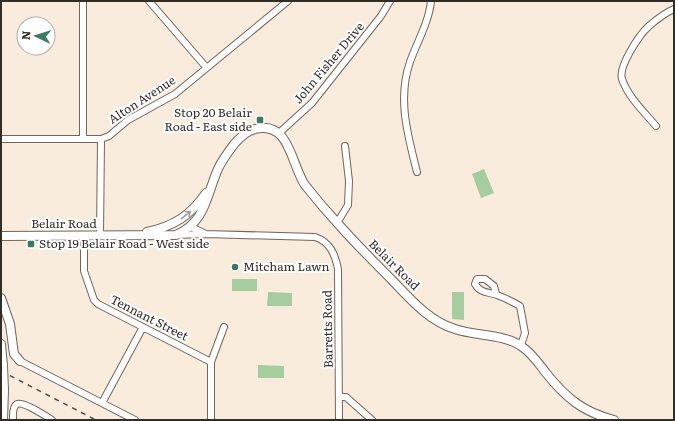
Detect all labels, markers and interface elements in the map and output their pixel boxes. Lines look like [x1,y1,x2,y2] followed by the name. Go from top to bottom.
[16,16,56,56] north arrow
[289,18,368,107] street label: John Fisher Drive
[17,30,33,40] text: N
[104,71,179,128] street label: Alton Avenue
[164,103,252,135] place label: Stop 20 Belair Road - East side
[255,115,265,125] marker: Stop 20 Belair Road - East side
[180,211,191,220] one-way arrow
[31,214,97,232] street label: Belair Road
[39,234,209,252] place label: Stop 19 Belair Road - West side
[365,235,425,294] street label: Belair Road
[26,239,36,249] marker: Stop 19 Belair Road - West side
[243,257,330,275] place label: Mitcham Lawn
[230,262,240,272] marker: Mitcham Lawn
[317,289,337,368] street label: Barretts Road
[107,290,192,345] street label: Tennant Street

